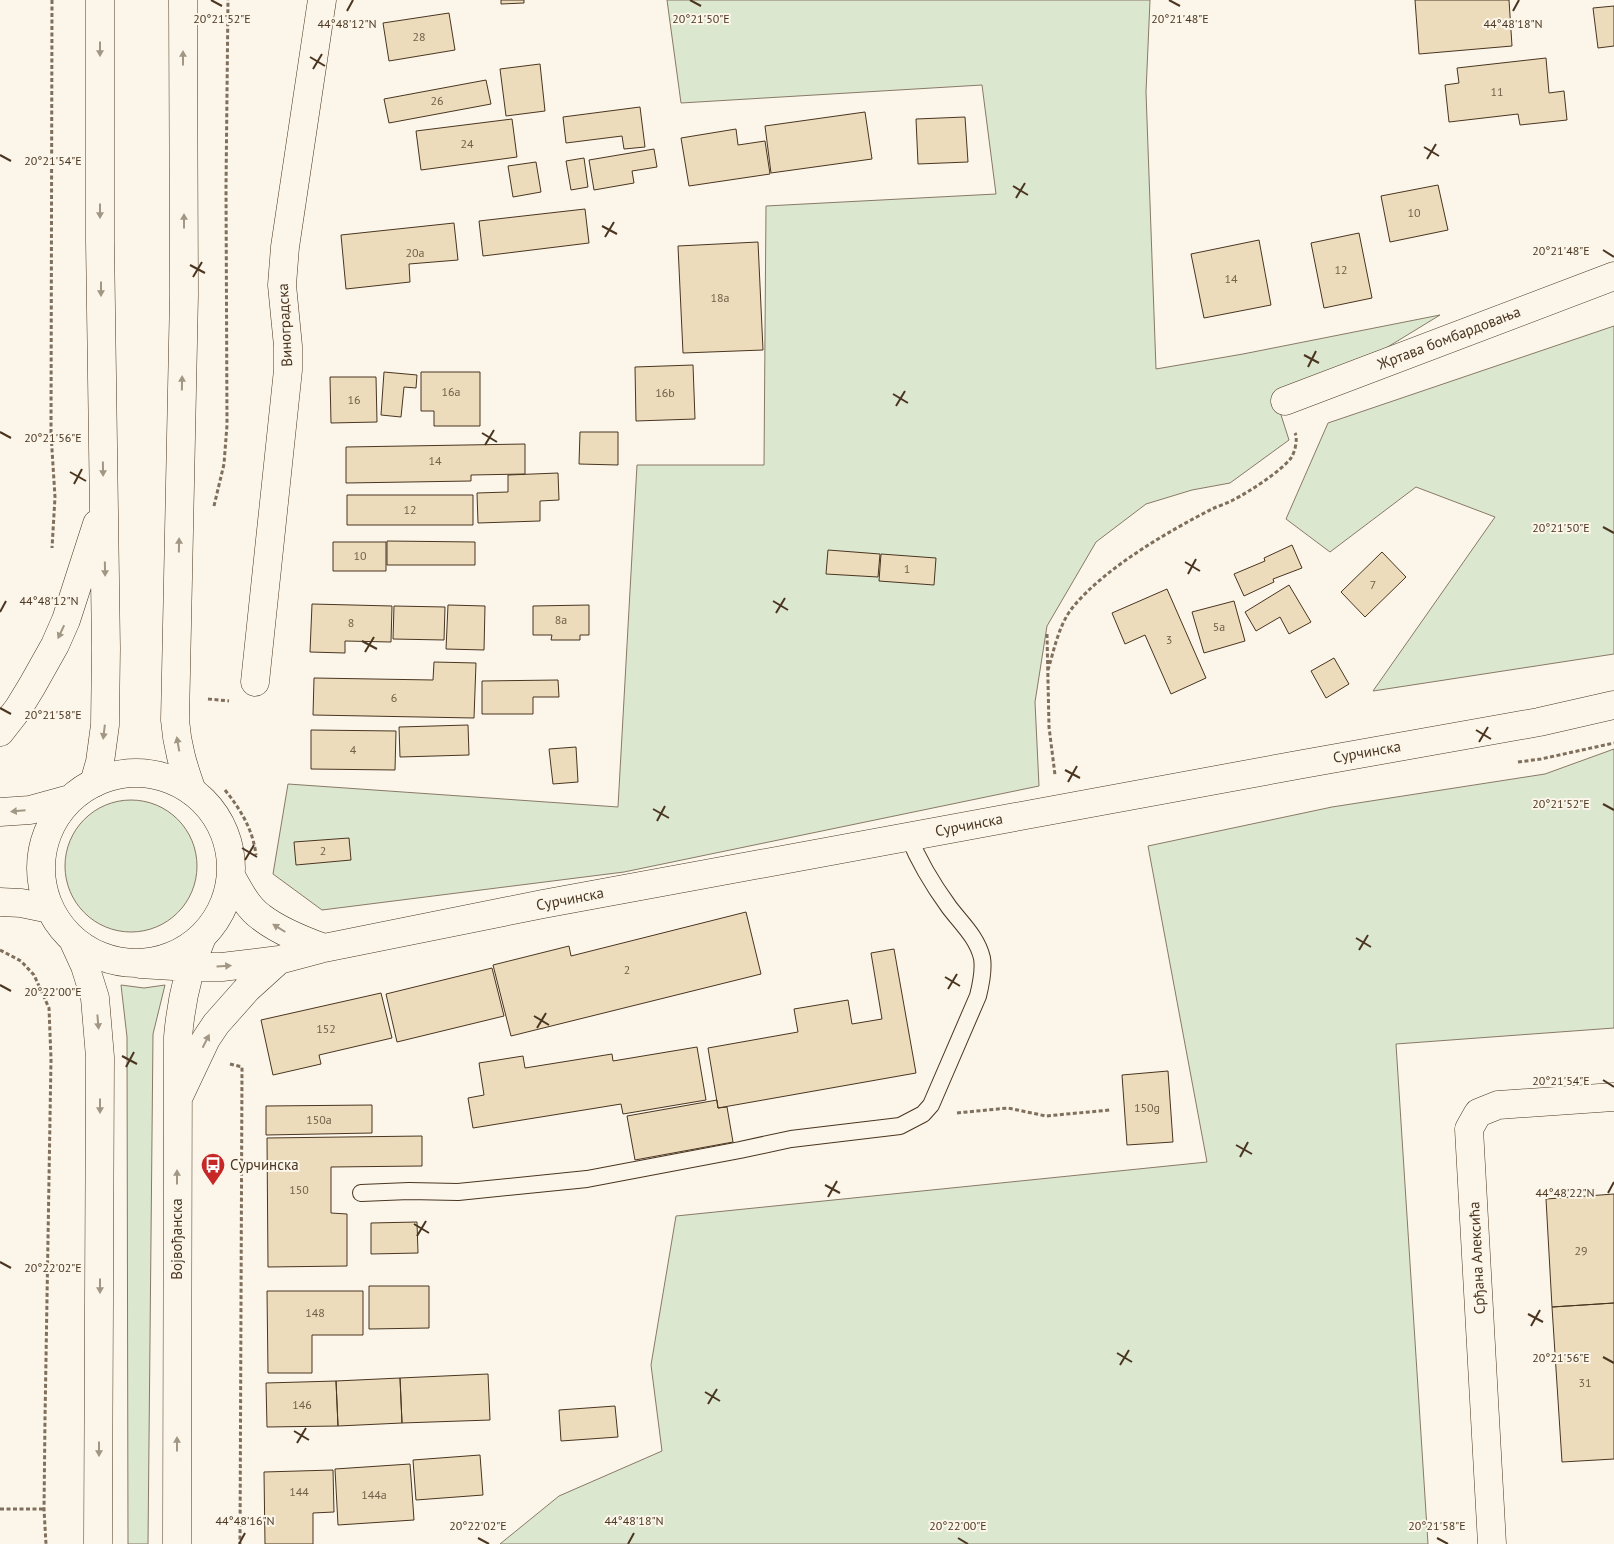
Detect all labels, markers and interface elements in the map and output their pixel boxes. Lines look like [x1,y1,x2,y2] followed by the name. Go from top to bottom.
[193,11,251,26] text: 20°21'52"E
[672,11,730,26] text: 20°21'50"E
[1151,11,1209,26] text: 20°21'48"E
[317,16,377,31] text: 44°48'12"N
[1483,16,1543,31] text: 44°48'18"N
[412,29,426,44] house number: 28
[96,41,104,57] one-way arrow
[179,50,187,66] one-way arrow
[1490,84,1504,99] house number: 11
[430,93,444,108] house number: 26
[460,136,474,151] house number: 24
[24,153,82,168] text: 20°21'54"E
[96,203,104,219] one-way arrow
[1407,205,1421,220] house number: 10
[180,212,188,228] one-way arrow
[1532,243,1590,258] text: 20°21'48"E
[405,245,425,260] house number: 20a
[1334,262,1348,277] house number: 12
[1224,271,1238,286] house number: 14
[97,282,105,298] one-way arrow
[273,283,296,367] street label: Виноградска
[710,290,730,305] house number: 18a
[1374,301,1523,374] street label: Жртава бомбардовања
[178,375,186,391] one-way arrow
[441,384,461,399] house number: 16a
[655,385,675,400] house number: 16b
[347,392,361,407] house number: 16
[24,430,82,445] text: 20°21'56"E
[428,453,442,468] house number: 14
[99,462,107,478] one-way arrow
[403,502,417,517] house number: 12
[1532,520,1590,535] text: 20°21'50"E
[175,537,183,553] one-way arrow
[353,548,367,563] house number: 10
[904,561,910,576] house number: 1
[101,562,109,578] one-way arrow
[1370,577,1376,592] house number: 7
[19,593,79,608] text: 44°48'12"N
[555,612,567,627] house number: 8a
[348,615,354,630] house number: 8
[1213,619,1225,634] house number: 5a
[56,625,64,639] one-way arrow
[1166,632,1172,647] house number: 3
[391,690,397,705] house number: 6
[24,707,82,722] text: 20°21'58"E
[100,724,108,740] one-way arrow
[174,736,182,752] one-way arrow
[1331,736,1402,767] street label: Сурчинска
[350,742,357,757] house number: 4
[1532,796,1590,811] text: 20°21'52"E
[10,807,26,815] one-way arrow
[933,809,1004,840] street label: Сурчинска
[320,843,326,858] house number: 2
[534,883,605,914] street label: Сурчинска
[273,924,286,933] one-way arrow
[216,962,232,970] one-way arrow
[624,962,630,977] house number: 2
[24,984,82,999] text: 20°22'00"E
[94,1014,102,1030] one-way arrow
[316,1021,336,1036] house number: 152
[202,1034,210,1048] one-way arrow
[1532,1073,1590,1088] text: 20°21'54"E
[96,1098,104,1114] one-way arrow
[1134,1100,1160,1115] house number: 150g
[306,1112,332,1127] house number: 150a
[200,1152,226,1186] bus stop icon: Сурчинска
[230,1155,299,1174] place label: Сурчинска
[173,1168,181,1184] one-way arrow
[289,1182,309,1197] house number: 150
[1535,1185,1595,1200] text: 44°48'22"N
[167,1198,186,1280] street label: Војвођанска
[1464,1201,1489,1315] street label: Срђана Алексића
[1574,1243,1588,1258] house number: 29
[24,1260,82,1275] text: 20°22'02"E
[96,1278,104,1294] one-way arrow
[305,1305,325,1320] house number: 148
[1532,1350,1590,1365] text: 20°21'56"E
[1578,1375,1592,1390] house number: 31
[292,1397,312,1412] house number: 146
[173,1436,181,1452] one-way arrow
[95,1441,103,1457] one-way arrow
[289,1484,309,1499] house number: 144
[361,1487,387,1502] house number: 144a
[215,1513,275,1528] text: 44°48'16"N
[604,1513,664,1528] text: 44°48'18"N
[449,1518,507,1533] text: 20°22'02"E
[929,1518,987,1533] text: 20°22'00"E
[1408,1518,1466,1533] text: 20°21'58"E

